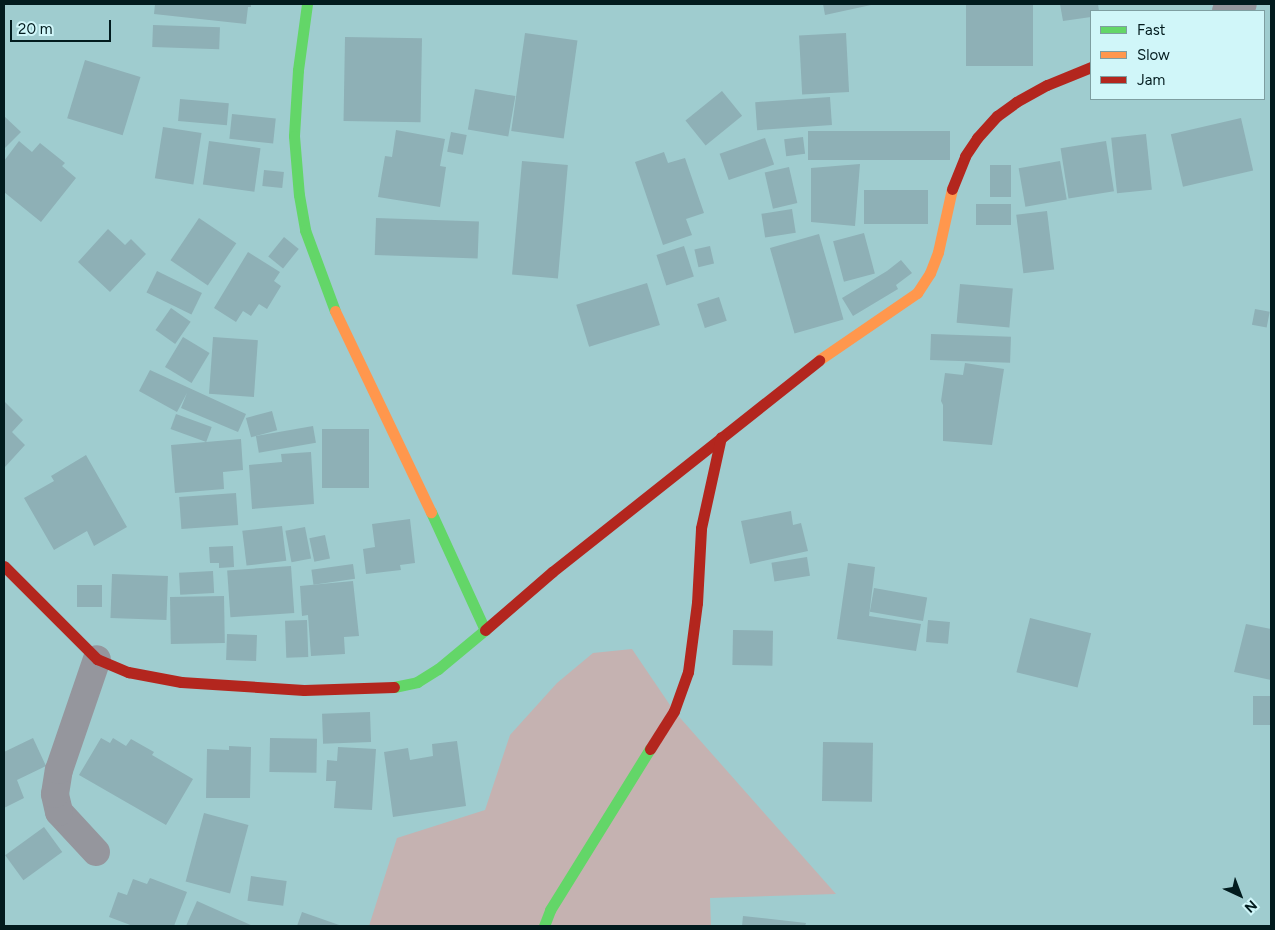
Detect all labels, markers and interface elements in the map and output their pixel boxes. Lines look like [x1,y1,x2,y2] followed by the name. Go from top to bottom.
[12,10,114,42] scale bar
[1090,10,1265,100] legend
[18,20,52,38] text: 20 m
[1137,21,1165,39] text: Fast
[1137,46,1170,64] text: Slow
[1137,71,1165,89] text: Jam
[1215,870,1265,920] north arrow
[1241,896,1260,916] text: N

